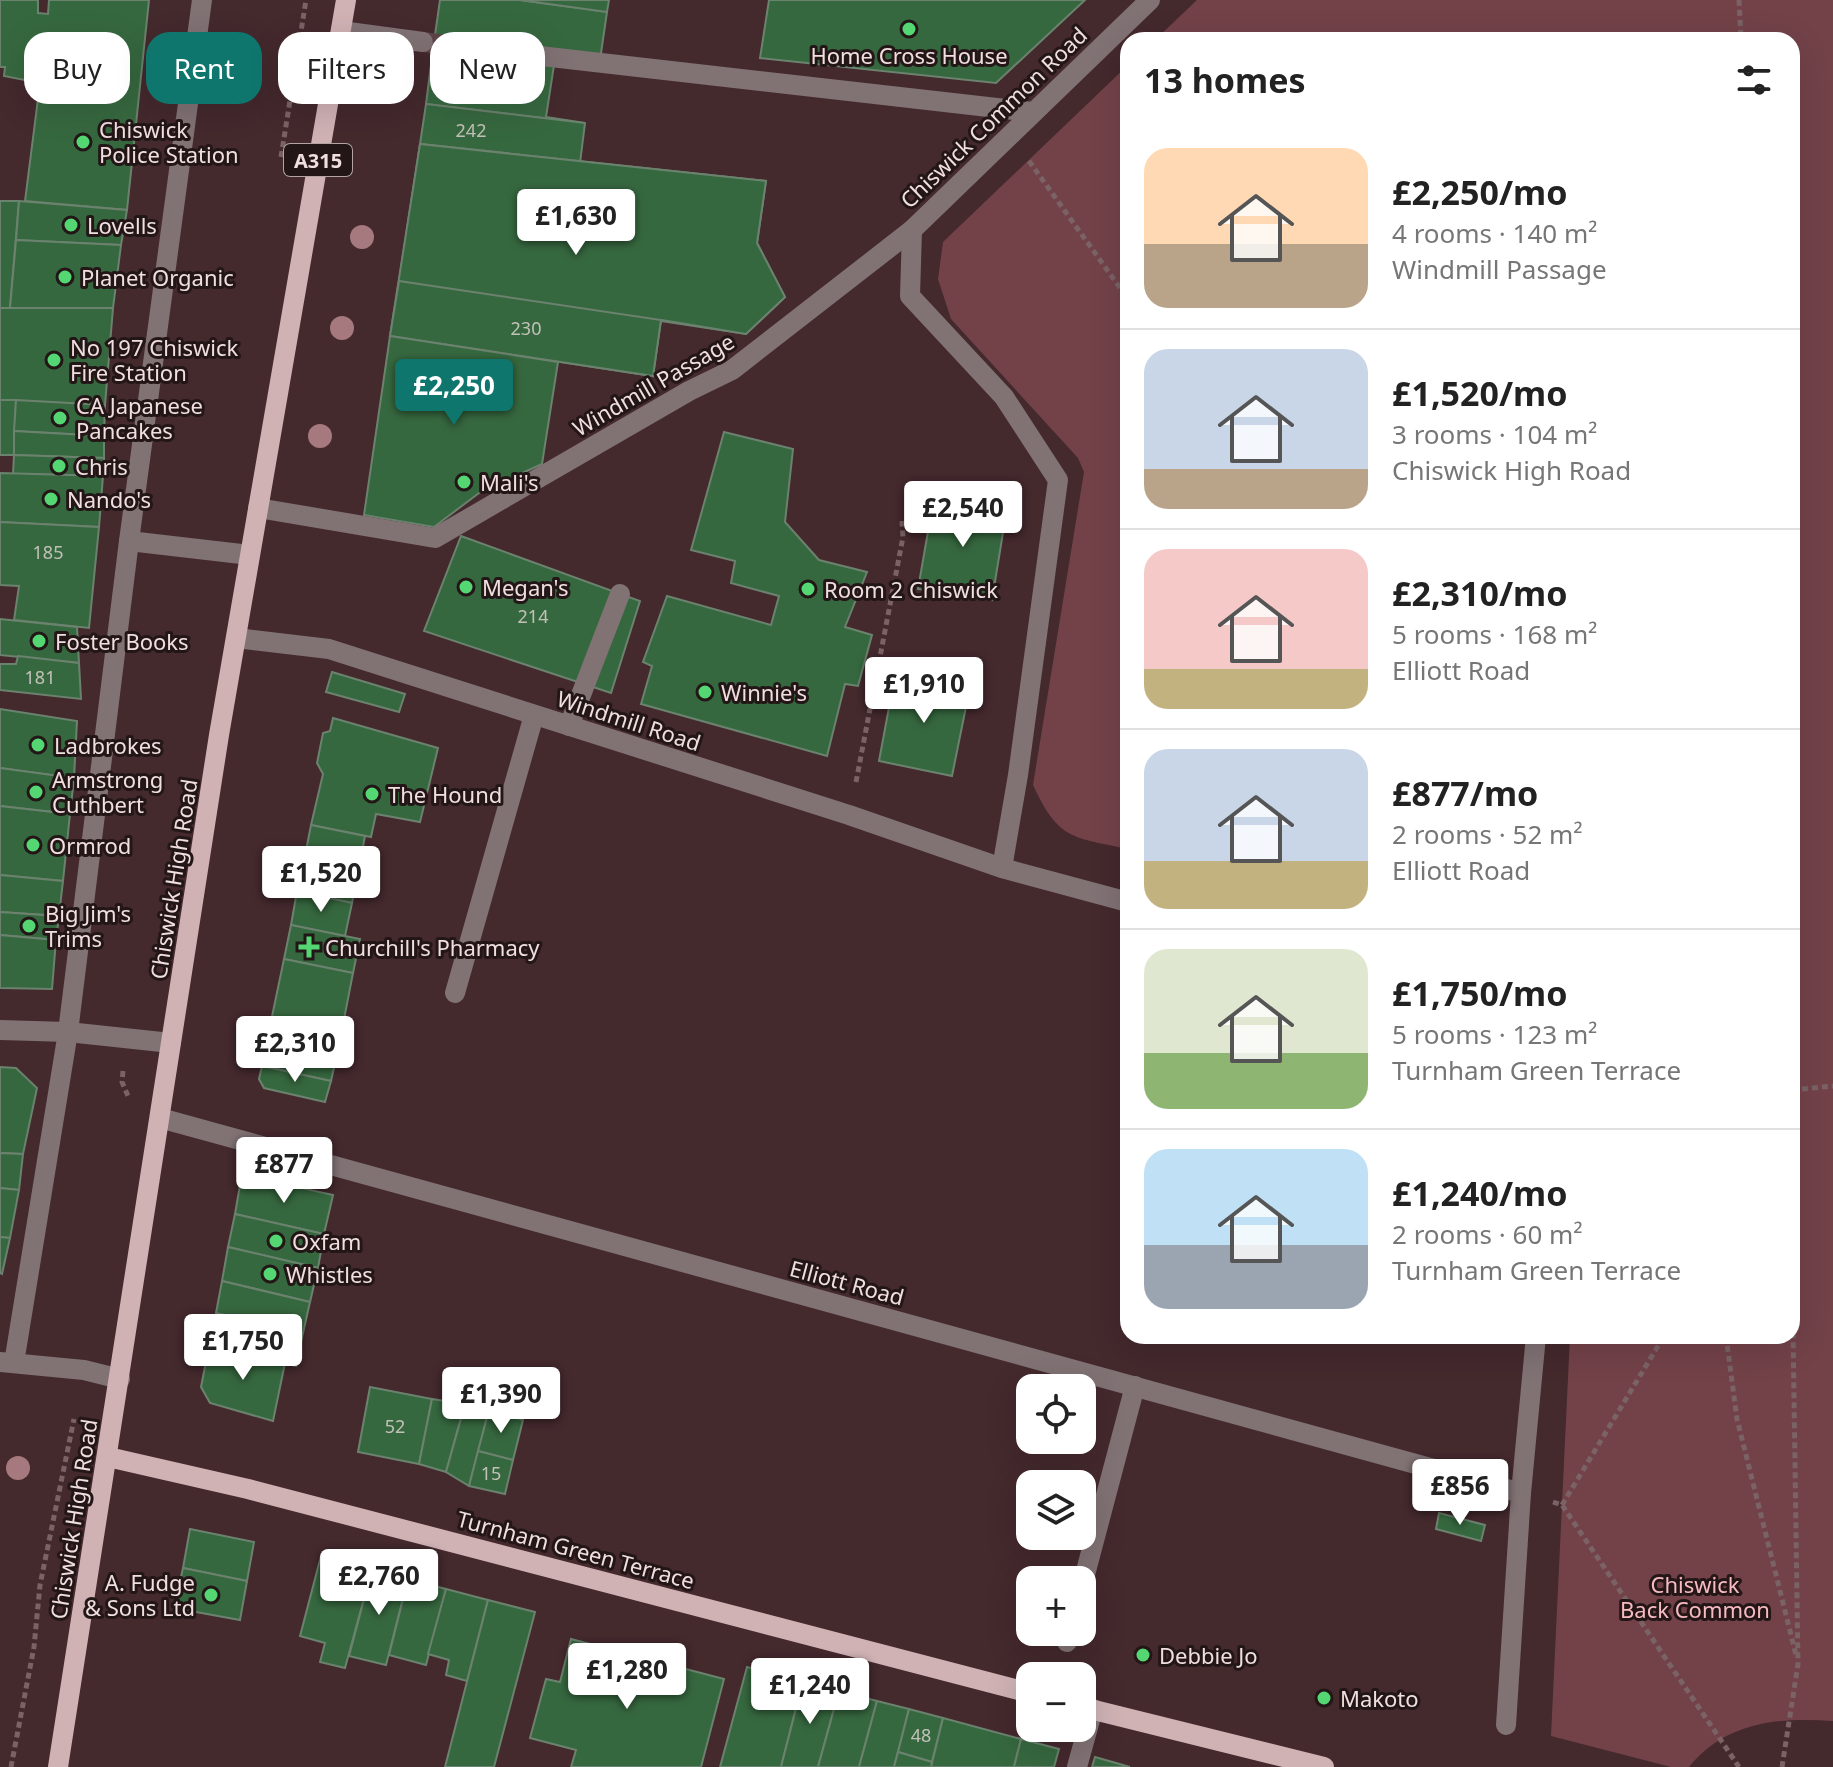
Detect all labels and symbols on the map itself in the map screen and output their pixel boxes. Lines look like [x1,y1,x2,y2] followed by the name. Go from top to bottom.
[893,20,1093,214] street label: Chiswick Common Road
[900,20,918,38] marker: Home Cross House
[810,40,1008,70] place label: Home Cross House
[99,114,239,169] place label: Chiswick Police Station
[456,118,486,142] house number: 242
[74,133,92,151] marker: Chiswick Police Station
[284,144,352,176] road number: A315
[511,189,641,257] pin: £1,630
[87,210,157,240] place label: Lovells
[62,216,80,234] marker: Lovells
[81,262,234,292] place label: Planet Organic
[56,268,74,286] marker: Planet Organic
[511,316,541,340] house number: 230
[567,326,739,442] street label: Windmill Passage
[70,332,238,387] place label: No 197 Chiswick Fire Station
[45,351,63,369] marker: No 197 Chiswick Fire Station
[389,359,519,427] pin: £2,250
[76,390,203,445] place label: CA Japanese Pancakes
[51,409,69,427] marker: CA Japanese Pancakes
[75,451,128,481] place label: Chris
[50,457,68,475] marker: Chris
[480,467,538,497] place label: Mali's
[455,473,473,491] marker: Mali's
[898,481,1028,549] pin: £2,540
[67,484,151,514] place label: Nando's
[42,490,60,508] marker: Nando's
[33,540,63,564] house number: 185
[482,572,568,602] place label: Megan's
[824,574,998,604] place label: Room 2 Chiswick
[457,578,475,596] marker: Megan's
[799,580,817,598] marker: Room 2 Chiswick
[518,604,548,628] house number: 214
[55,626,189,656] place label: Foster Books
[30,632,48,650] marker: Foster Books
[859,657,989,725] pin: £1,910
[25,665,55,689] house number: 181
[721,677,807,707] place label: Winnie's
[553,683,705,757] street label: Windmill Road
[696,683,714,701] marker: Winnie's
[54,730,162,760] place label: Ladbrokes
[29,736,47,754] marker: Ladbrokes
[52,764,163,819] place label: Armstrong Cuthbert
[142,777,204,981] street label: Chiswick High Road
[388,779,502,809] place label: The Hound
[27,783,45,801] marker: Armstrong Cuthbert
[363,785,381,803] marker: The Hound
[49,830,131,860] place label: Ormrod
[24,836,42,854] marker: Ormrod
[256,846,386,914] pin: £1,520
[45,898,131,953] place label: Big Jim's Trims
[20,917,38,935] marker: Big Jim's Trims
[325,932,540,962] place label: Churchill's Pharmacy
[300,938,318,956] marker: Churchill's Pharmacy
[230,1016,360,1084] pin: £2,310
[237,1137,331,1205] pin: £877
[292,1226,361,1256] place label: Oxfam
[267,1232,285,1250] marker: Oxfam
[787,1252,907,1312] street label: Elliott Road
[286,1259,373,1289] place label: Whistles
[261,1265,279,1283] marker: Whistles
[178,1314,308,1382] pin: £1,750
[436,1367,566,1435] pin: £1,390
[385,1414,405,1438] house number: 52
[42,1417,104,1621] street label: Chiswick High Road
[1413,1459,1507,1527] pin: £856
[481,1461,501,1485] house number: 15
[454,1503,698,1595] street label: Turnham Green Terrace
[314,1549,444,1617] pin: £2,760
[85,1567,195,1622] place label: A. Fudge & Sons Ltd
[1620,1569,1770,1624] park label: Chiswick Back Common
[202,1586,220,1604] marker: A. Fudge & Sons Ltd
[1159,1640,1258,1670] place label: Debbie Jo
[562,1643,692,1711] pin: £1,280
[1134,1646,1152,1664] marker: Debbie Jo
[745,1658,875,1726] pin: £1,240
[1340,1683,1419,1713] place label: Makoto
[1315,1689,1333,1707] marker: Makoto
[911,1723,931,1747] house number: 48

